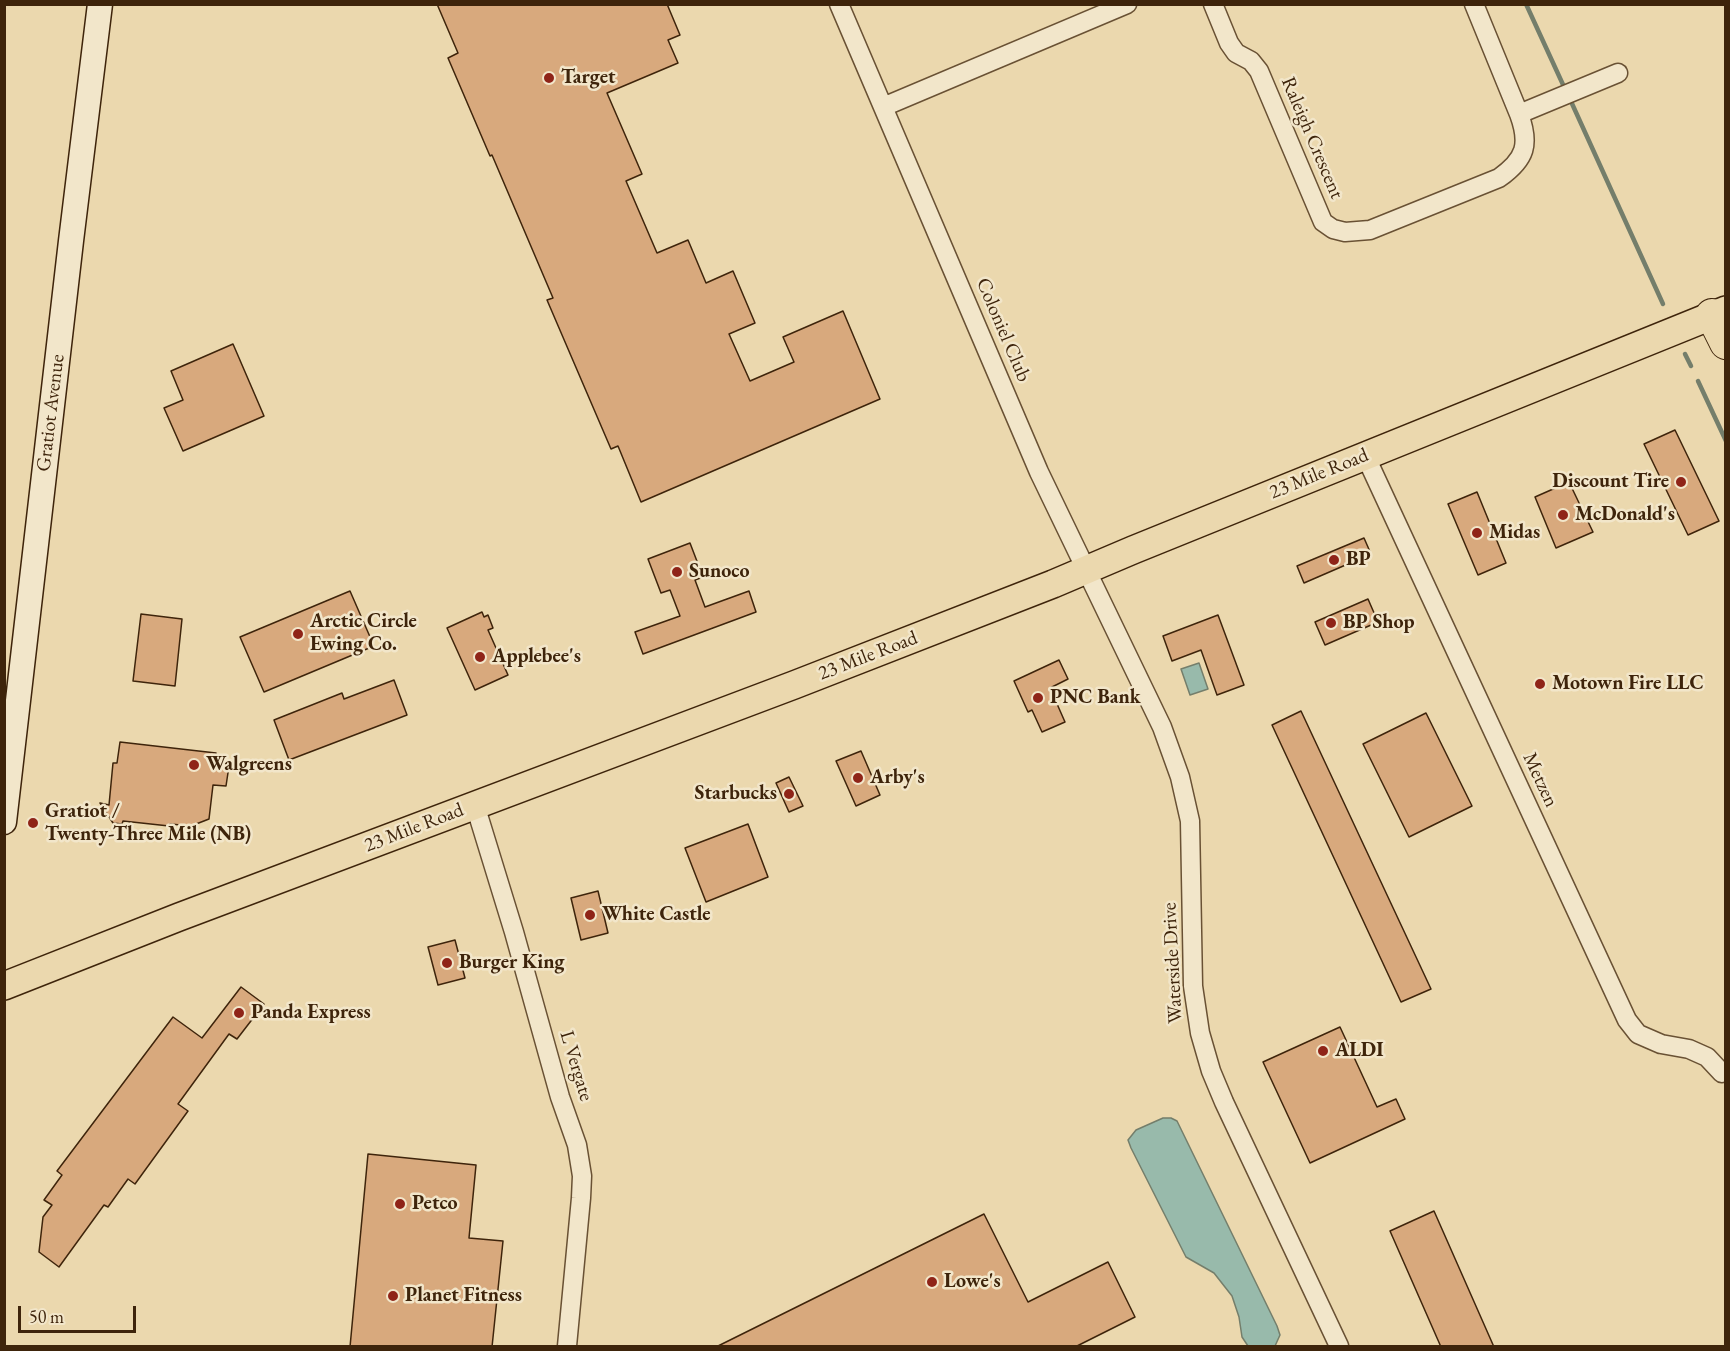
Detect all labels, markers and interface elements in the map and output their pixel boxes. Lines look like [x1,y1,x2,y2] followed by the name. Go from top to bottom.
[561,66,616,90] place label: Target
[542,71,556,85] marker: Target
[1276,73,1348,203] street label: Raleigh Crescent
[970,274,1036,386] street label: Coloniel Club
[32,353,70,473] street label: Gratiot Avenue
[1266,443,1372,505] street label: 23 Mile Road
[1552,470,1669,494] place label: Discount Tire
[1674,475,1688,489] marker: Discount Tire
[1575,503,1675,527] place label: McDonald's
[1556,508,1570,522] marker: McDonald's
[1489,521,1540,545] place label: Midas
[1470,526,1484,540] marker: Midas
[1346,548,1371,572] place label: BP
[1327,553,1341,567] marker: BP
[689,560,749,584] place label: Sunoco
[670,565,684,579] marker: Sunoco
[310,610,417,657] place label: Arctic Circle Ewing Co.
[1343,611,1415,635] place label: BP Shop
[1324,616,1338,630] marker: BP Shop
[815,626,921,686] street label: 23 Mile Road
[291,627,305,641] marker: Arctic Circle Ewing Co.
[492,645,581,669] place label: Applebee's
[473,650,487,664] marker: Applebee's
[1552,672,1704,696] place label: Motown Fire LLC
[1533,677,1547,691] marker: Motown Fire LLC
[1050,686,1141,710] place label: PNC Bank
[1031,691,1045,705] marker: PNC Bank
[1517,749,1563,811] street label: Metzen
[206,753,292,777] place label: Walgreens
[187,758,201,772] marker: Walgreens
[870,766,925,790] place label: Arby's
[851,771,865,785] marker: Arby's
[695,782,777,806] place label: Starbucks
[782,787,796,801] marker: Starbucks
[361,798,467,858] street label: 23 Mile Road
[45,800,251,847] place label: Gratiot / Twenty-Three Mile (NB)
[26,816,40,830] marker: Gratiot / Twenty-Three Mile (NB)
[1158,902,1188,1024] street label: Waterside Drive
[602,903,711,927] place label: White Castle
[583,908,597,922] marker: White Castle
[459,951,564,975] place label: Burger King
[440,956,454,970] marker: Burger King
[251,1001,371,1025] place label: Panda Express
[232,1006,246,1020] marker: Panda Express
[554,1028,598,1104] street label: L Vergate
[1335,1039,1383,1063] place label: ALDI
[1316,1044,1330,1058] marker: ALDI
[412,1192,458,1216] place label: Petco
[393,1197,407,1211] marker: Petco
[944,1270,1001,1294] place label: Lowe's
[925,1275,939,1289] marker: Lowe's
[405,1284,522,1308] place label: Planet Fitness
[386,1289,400,1303] marker: Planet Fitness
[21,1294,140,1332] scale bar
[29,1305,64,1328] text: 50 m

